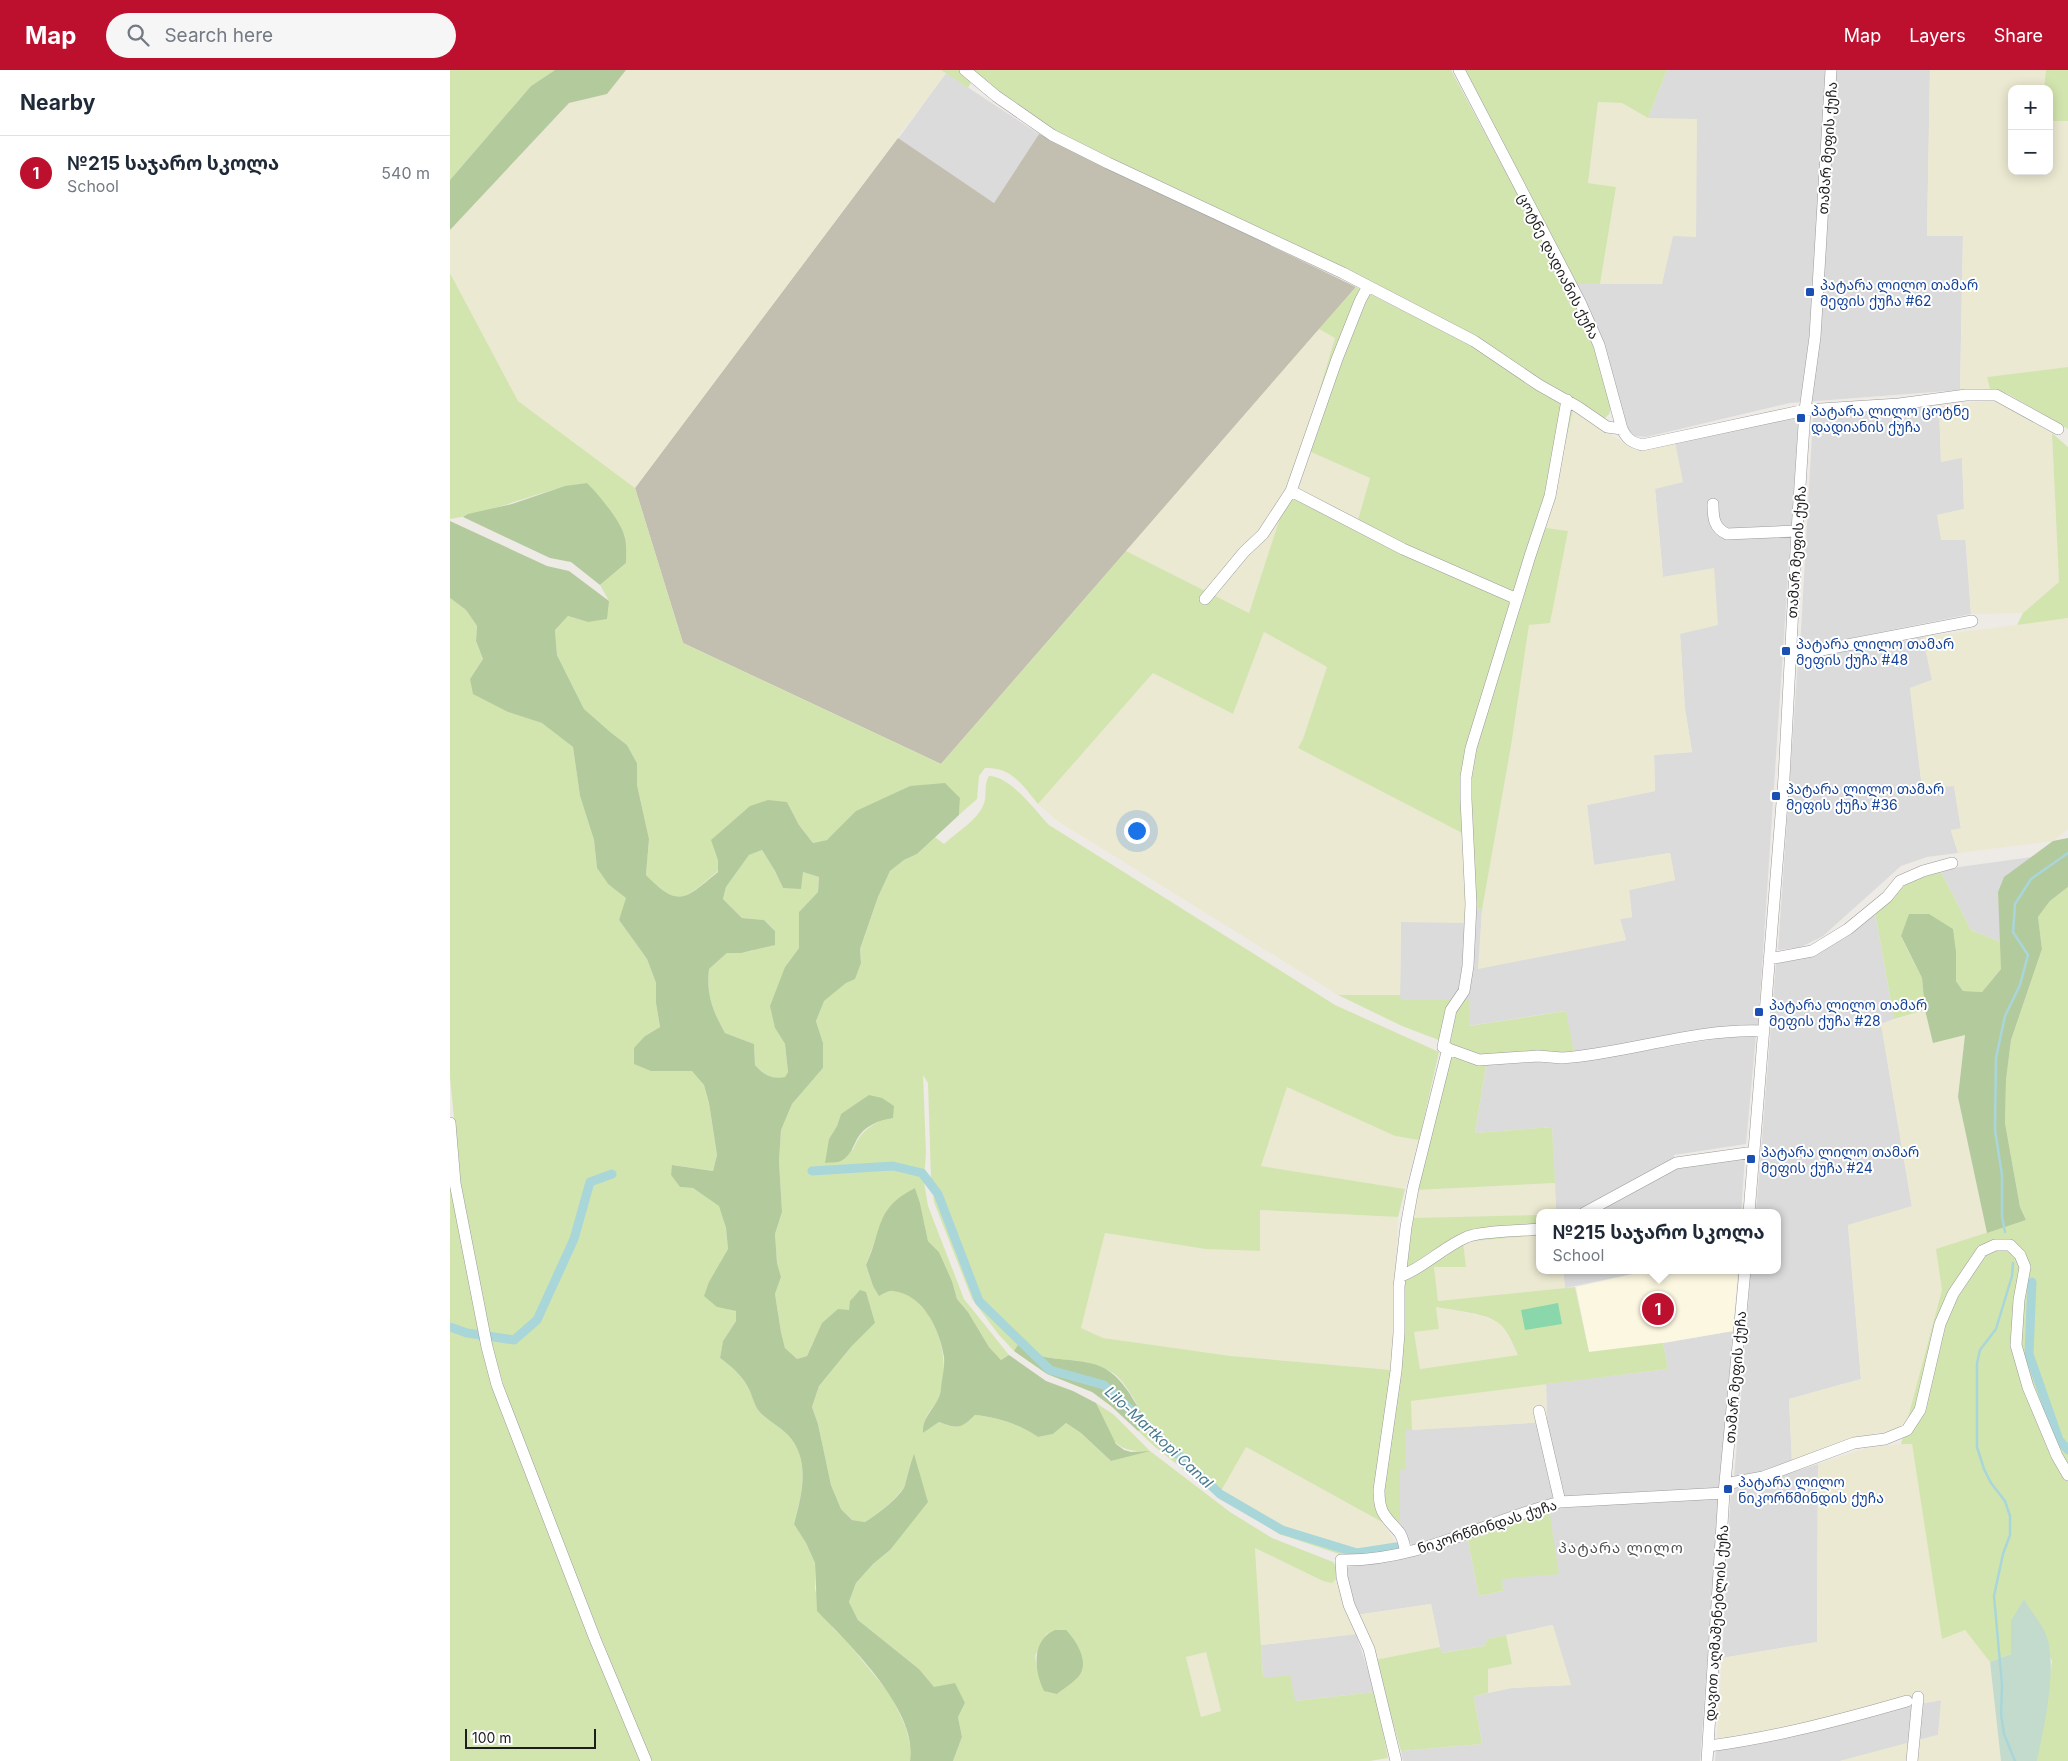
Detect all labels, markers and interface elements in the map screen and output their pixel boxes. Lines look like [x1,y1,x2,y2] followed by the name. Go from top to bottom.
[106,13,456,58] search box
[25,21,76,50] text: Map
[124,21,152,49] icon: search
[164,24,273,47] text: Search here
[1844,25,1881,46] text: Map
[1909,25,1966,46] text: Layers
[1994,25,2043,46] text: Share
[1814,81,1841,215] street label: თამარ მეფის ქუჩა
[2008,85,2053,175] map controls
[2008,85,2053,130] button: +
[20,90,95,115] text: Nearby
[2008,130,2053,175] button: −
[67,152,279,175] text: №215 საჯარო სკოლა
[33,163,39,183] text: 1
[381,163,430,183] text: 540 m
[67,176,119,196] text: School
[1514,190,1603,342] street label: ცოტნე დადიანის ქუჩა
[1820,276,1978,310] place label: პატარა ლილო თამარ მეფის ქუჩა #62
[1804,286,1816,298] marker: პატარა ლილო თამარ მეფის ქუჩა #62
[1811,402,1969,436] place label: პატარა ლილო ცოტნე დადიანის ქუჩა
[1795,412,1807,424] marker: პატარა ლილო ცოტნე დადიანის ქუჩა
[1783,485,1810,619] street label: თამარ მეფის ქუჩა
[1796,635,1954,669] place label: პატარა ლილო თამარ მეფის ქუჩა #48
[1780,645,1792,657] marker: პატარა ლილო თამარ მეფის ქუჩა #48
[1786,780,1944,814] place label: პატარა ლილო თამარ მეფის ქუჩა #36
[1770,790,1782,802] marker: პატარა ლილო თამარ მეფის ქუჩა #36
[1124,818,1150,844] your location
[1769,996,1927,1030] place label: პატარა ლილო თამარ მეფის ქუჩა #28
[1753,1006,1765,1018] marker: პატარა ლილო თამარ მეფის ქუჩა #28
[1761,1143,1919,1177] place label: პატარა ლილო თამარ მეფის ქუჩა #24
[1745,1153,1757,1165] marker: პატარა ლილო თამარ მეფის ქუჩა #24
[1536,1209,1781,1274] popup
[1552,1221,1765,1244] text: №215 საჯარო სკოლა
[1552,1245,1604,1265] text: School
[1642,1290,1674,1328] pin: 1
[1721,1310,1750,1444] street label: თამარ მეფის ქუჩა
[1101,1382,1217,1492] water label: Lilo-Martkopi Canal
[1738,1473,1884,1507] place label: პატარა ლილო ნიკორწმინდის ქუჩა
[1722,1483,1734,1495] marker: პატარა ლილო ნიკორწმინდის ქუჩა
[1415,1495,1559,1558] street label: ნიკორწმინდას ქუჩა
[1701,1524,1732,1722] street label: დავით აღმაშენებლის ქუჩა
[1558,1538,1684,1557] district label: პატარა ლილო
[465,1726,596,1749] scale bar
[472,1729,512,1746] text: 100 m

